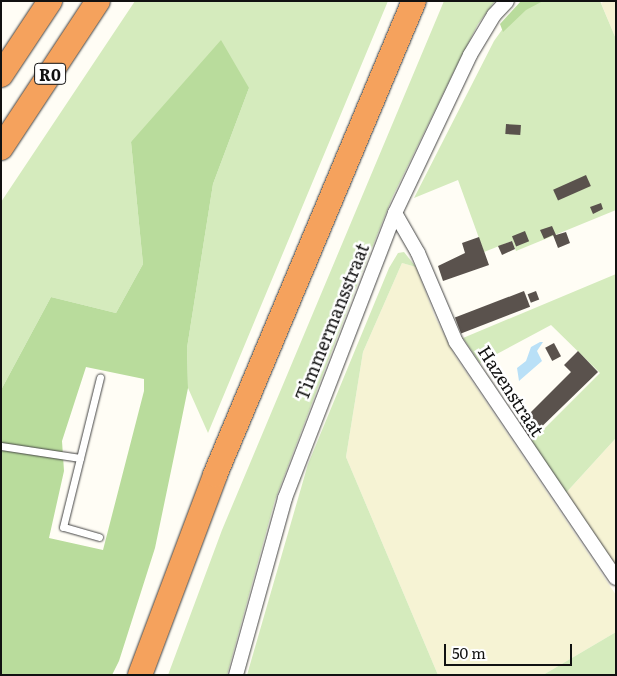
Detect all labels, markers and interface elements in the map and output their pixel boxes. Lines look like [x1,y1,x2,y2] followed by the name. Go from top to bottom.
[34,61,66,88] road number: R0
[291,240,373,404] street label: Timmermansstraat
[474,342,548,440] street label: Hazenstraat
[447,634,574,666] scale bar
[452,641,486,664] text: 50 m

